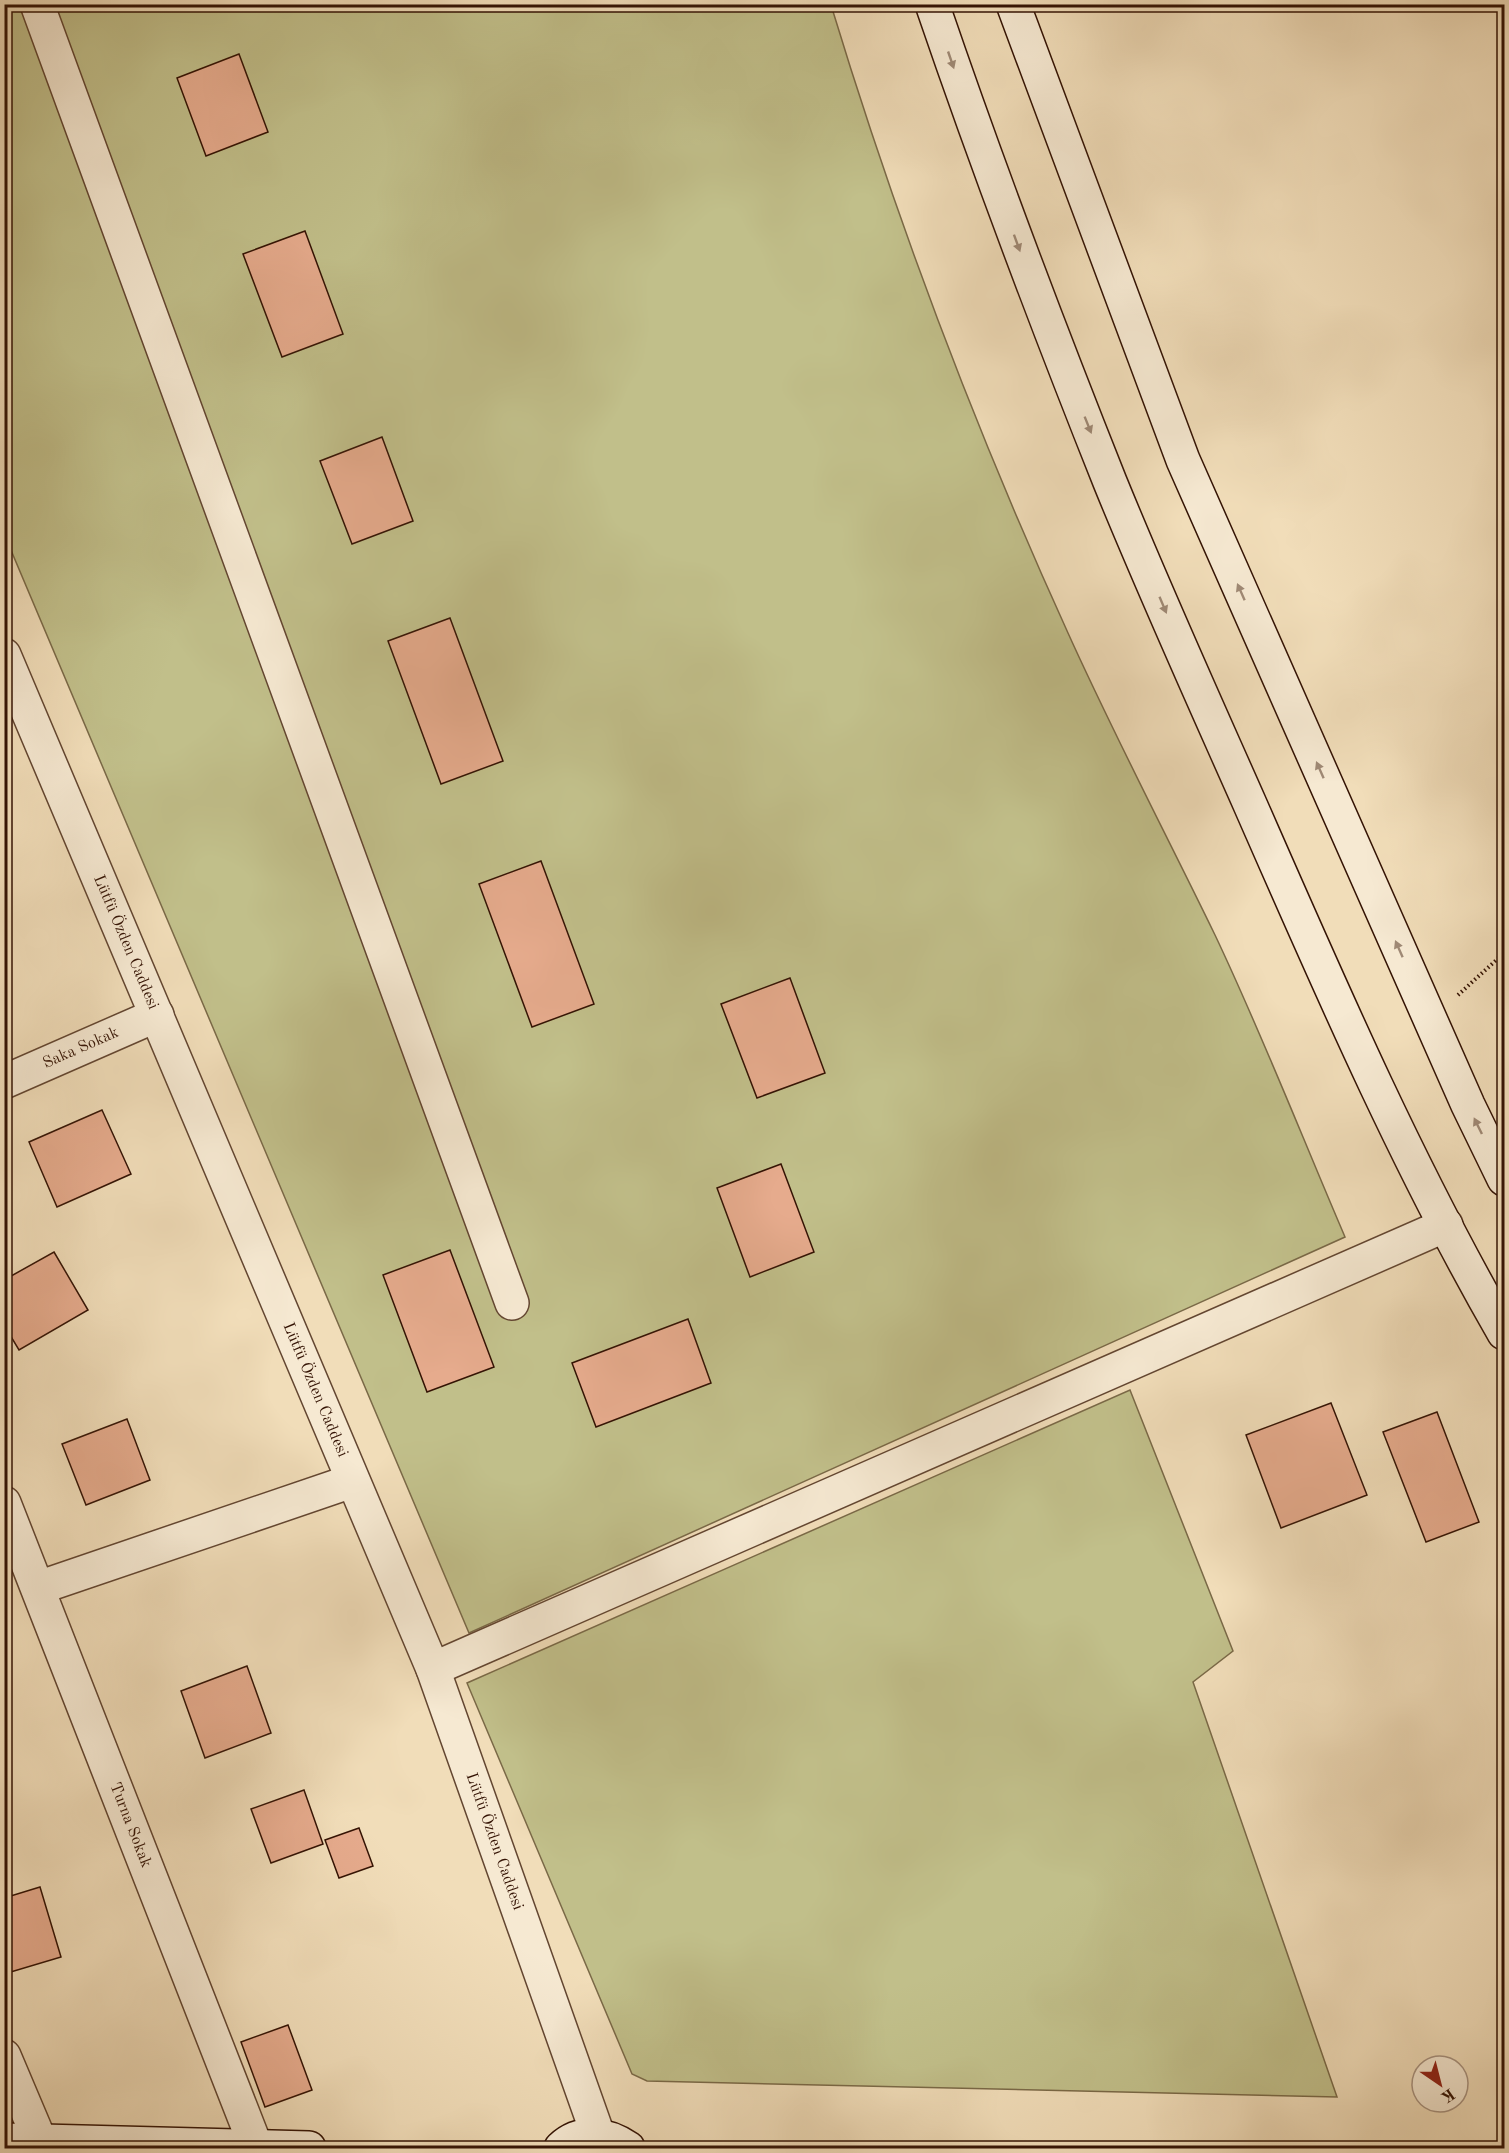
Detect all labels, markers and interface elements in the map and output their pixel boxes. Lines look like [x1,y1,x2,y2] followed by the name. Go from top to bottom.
[946,51,956,69] one-way arrow
[1013,234,1022,252] one-way arrow
[1084,416,1093,434] one-way arrow
[1236,582,1246,600] one-way arrow
[1158,596,1168,614] one-way arrow
[1315,762,1324,779] one-way arrow
[90,873,161,1012] street label: Lütfü Özden Caddesi
[1394,940,1403,957] one-way arrow
[41,1025,121,1072] street label: Saka Sokak
[1474,1118,1483,1135] one-way arrow
[279,1320,350,1460] street label: Lütfü Özden Caddesi
[462,1771,526,1912] street label: Lütfü Özden Caddesi
[106,1780,154,1870] street label: Turna Sokak
[1410,2054,1470,2114] north arrow
[1438,2085,1457,2105] text: K

